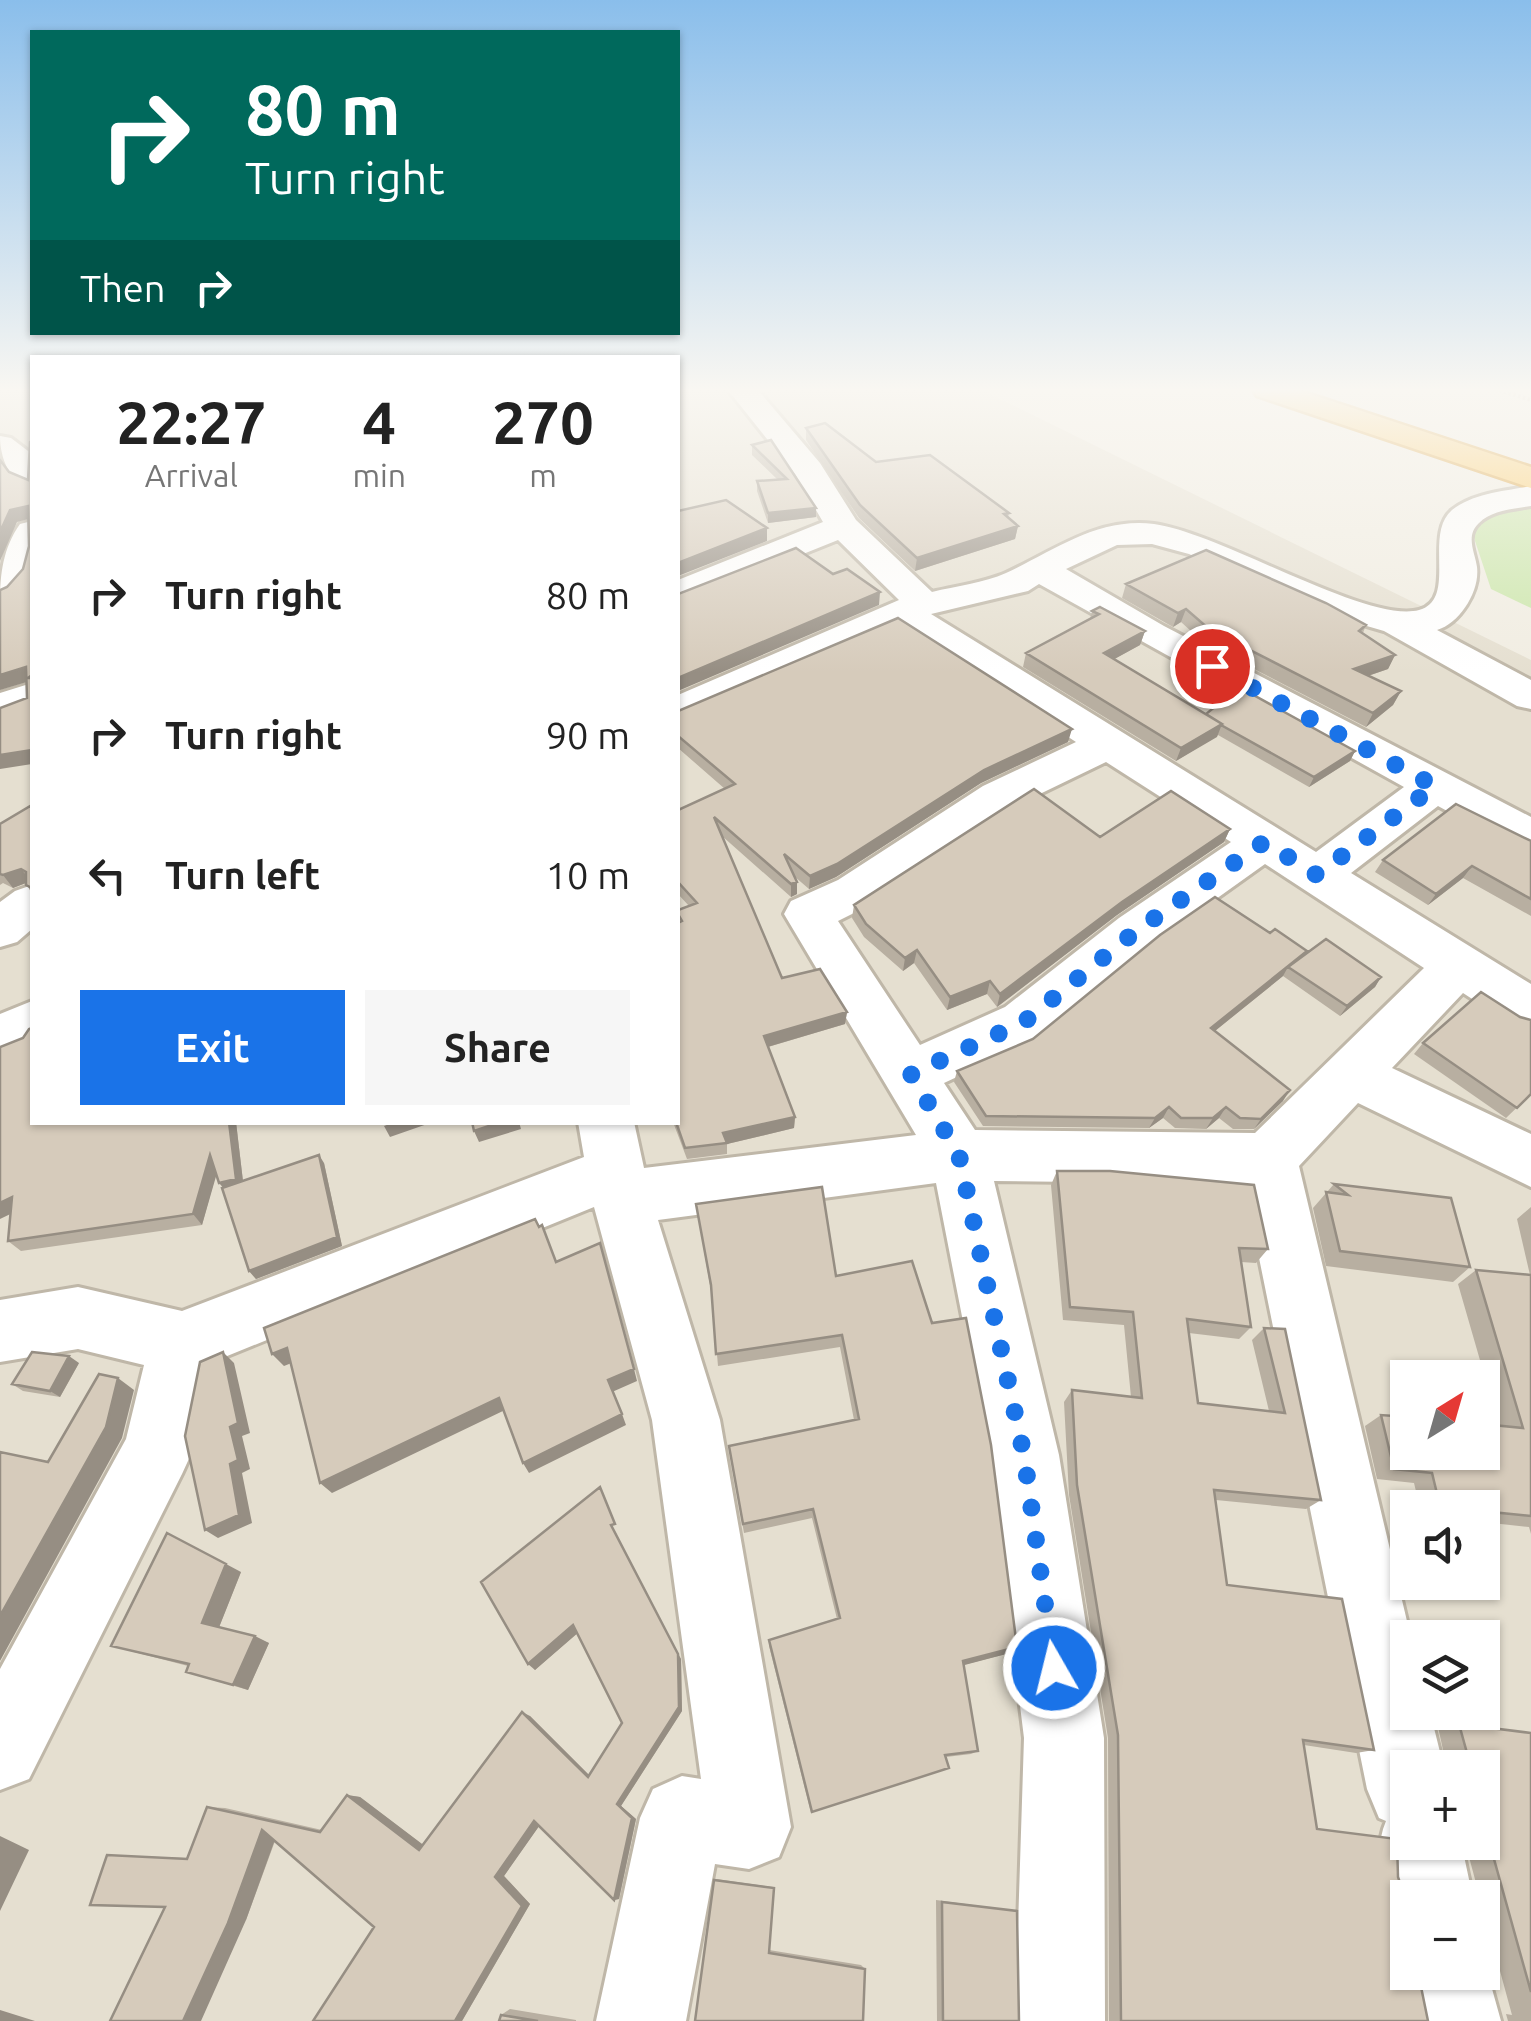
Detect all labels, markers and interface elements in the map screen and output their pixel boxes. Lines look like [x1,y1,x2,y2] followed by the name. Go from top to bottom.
[80,70,210,200] icon: right
[245,70,401,148] text: 80 m
[245,152,445,203] text: Turn right
[186,260,241,315] icon: right
[80,267,166,309] text: Then
[116,388,266,455] text: 22:27
[362,388,396,455] text: 4
[492,388,594,455] text: 270
[145,457,238,493] text: Arrival
[352,457,406,493] text: min
[529,457,557,493] text: m
[80,568,135,623] icon: right
[165,574,342,616] text: Turn right
[546,574,630,616] text: 80 m
[1170,624,1255,709] pin
[1185,639,1240,694] icon: arrive
[80,708,135,763] icon: right
[165,714,342,756] text: Turn right
[546,714,630,756] text: 90 m
[80,848,135,903] icon: left
[165,854,320,896] text: Turn left
[546,854,630,896] text: 10 m
[80,990,345,1105] button: Exit
[365,990,630,1105] button: Share
[1390,1360,1500,1470] north arrow
[1390,1360,1500,1990] map controls
[1390,1490,1500,1600] button: sound
[1002,1616,1106,1720] position arrow
[1390,1620,1500,1730] button: layers
[1390,1750,1500,1860] button: +
[1390,1880,1500,1990] button: −

